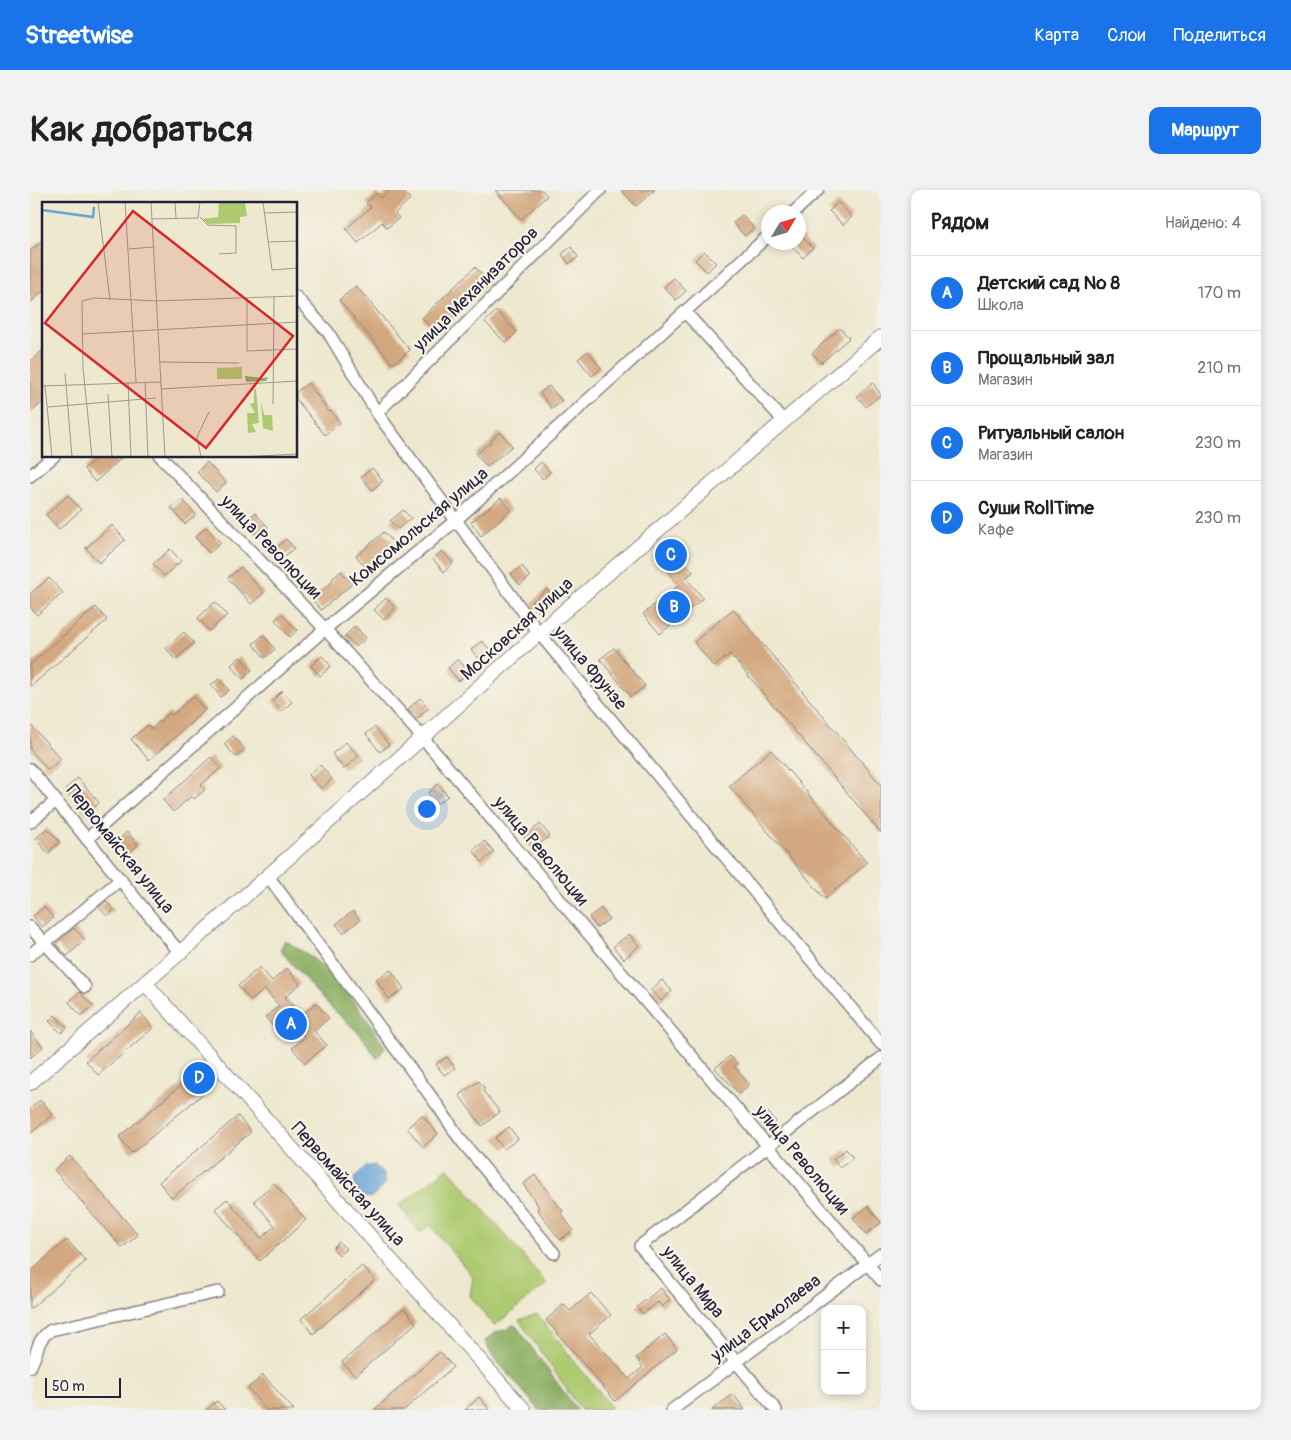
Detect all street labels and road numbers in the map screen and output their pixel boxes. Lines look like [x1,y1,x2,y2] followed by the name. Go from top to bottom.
[408,222,543,357] street label: улица Механизаторов
[345,462,493,592] street label: Комсомольская улица
[215,489,326,604] street label: улица Революции
[456,572,578,686] street label: Московская улица
[547,620,632,715] street label: улица Фрунзе
[61,780,179,918] street label: Первомайская улица
[488,791,593,910] street label: улица Революции
[749,1100,854,1219] street label: улица Революции
[286,1117,410,1251] street label: Первомайская улица
[656,1240,729,1323] street label: улица Мира
[706,1269,826,1368] street label: улица Ермолаева

